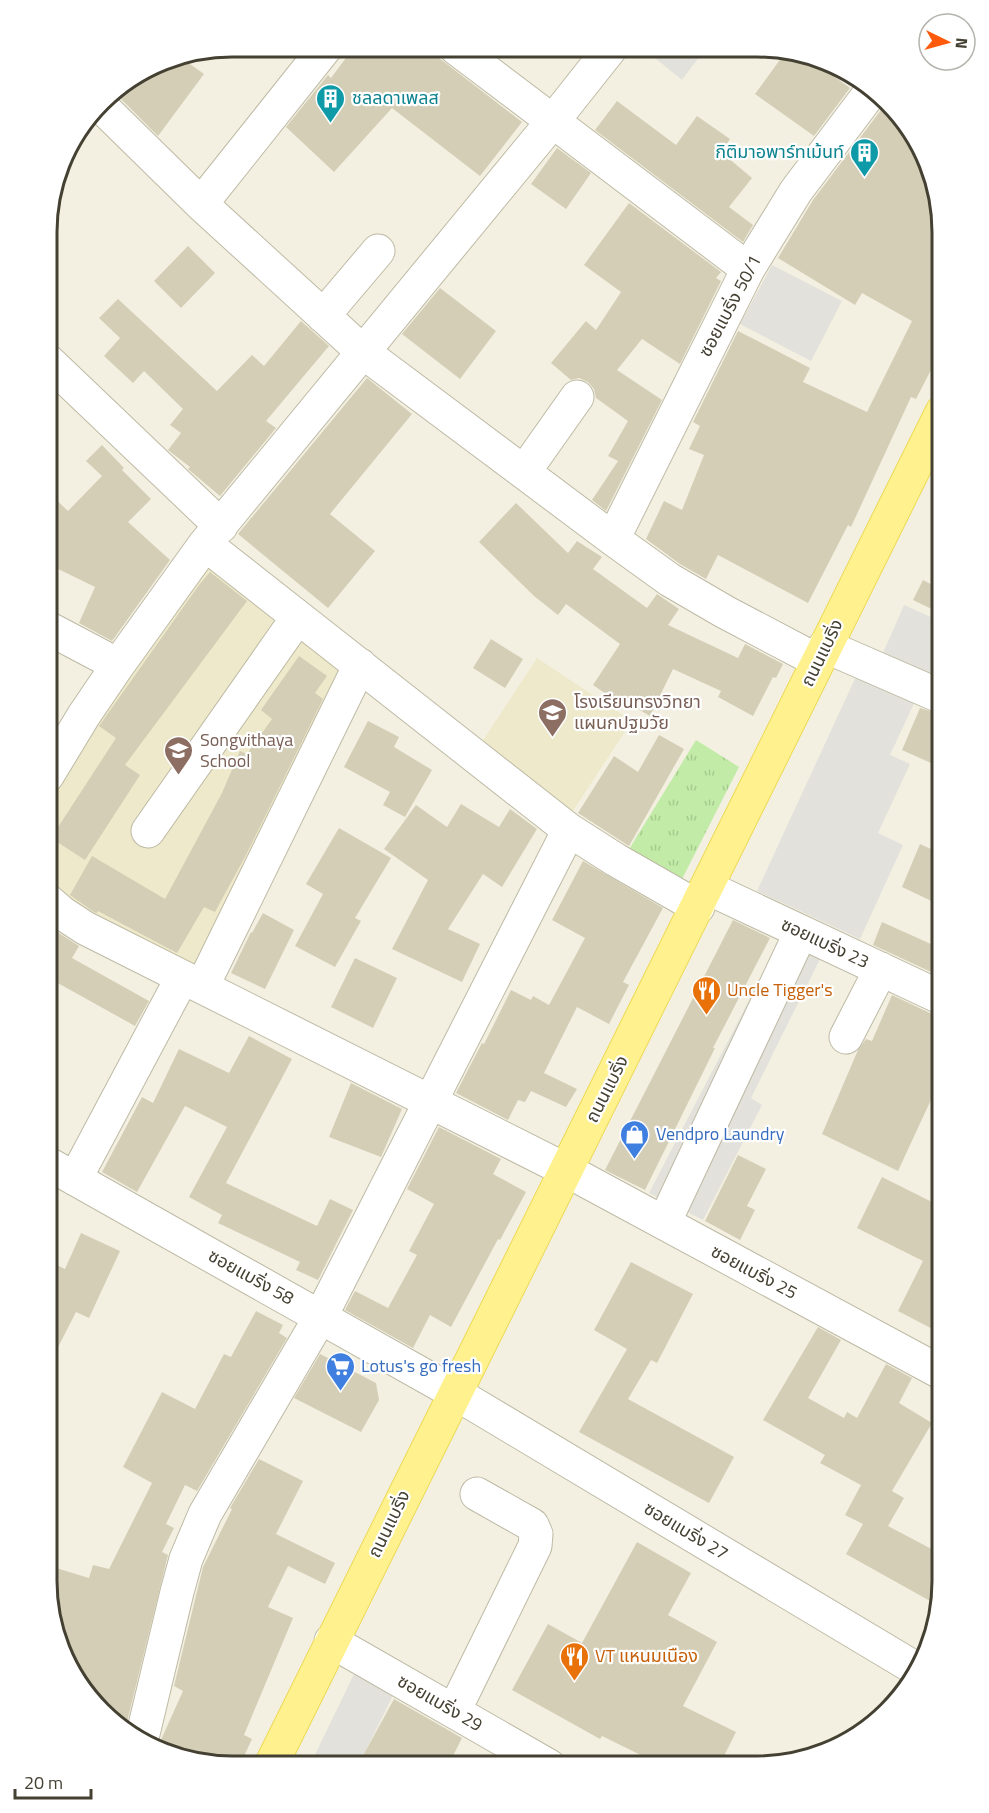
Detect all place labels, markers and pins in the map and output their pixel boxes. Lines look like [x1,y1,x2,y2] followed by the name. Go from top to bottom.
[315,82,347,124] building icon: ชลลดาเพลส
[352,84,439,111] place label: ชลลดาเพลส
[849,136,881,178] building icon: กิติมาอพาร์ทเม้นท์
[715,138,844,165] place label: กิติมาอพาร์ทเม้นท์
[574,688,701,736] place label: โรงเรียนทรงวิทยา แผนกปฐมวัย
[537,696,569,738] school or university icon: โรงเรียนทรงวิทยา แผนกปฐมวัย
[200,726,293,774] place label: Songvithaya School
[163,734,195,776] school or university icon: Songvithaya School
[690,974,722,1016] restaurant icon: Uncle Tigger's
[727,976,833,1003] place label: Uncle Tigger's
[619,1118,651,1160] shop icon: Vendpro Laundry
[656,1120,785,1147] place label: Vendpro Laundry
[324,1350,356,1392] supermarket icon: Lotus's go fresh
[361,1352,481,1379] place label: Lotus's go fresh
[558,1640,590,1682] restaurant icon: VT แหนมเนือง
[595,1642,698,1669] place label: VT แหนมเนือง

